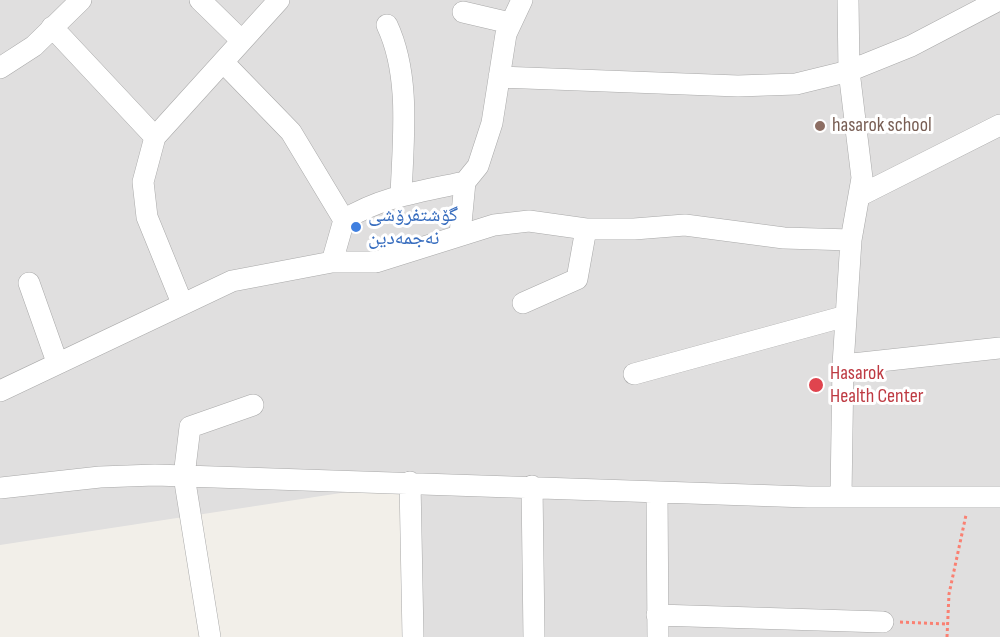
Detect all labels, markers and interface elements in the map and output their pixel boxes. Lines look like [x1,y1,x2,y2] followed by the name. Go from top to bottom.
[832,114,932,138] place label: hasarok school
[813,119,827,133] marker: hasarok school
[368,204,458,251] place label: گۆشتفرۆشی نەجمەدین
[349,220,363,234] marker: گۆشتفرۆشی نەجمەدین
[830,362,923,409] place label: Hasarok Health Center
[807,376,825,394] marker: Hasarok Health Center

